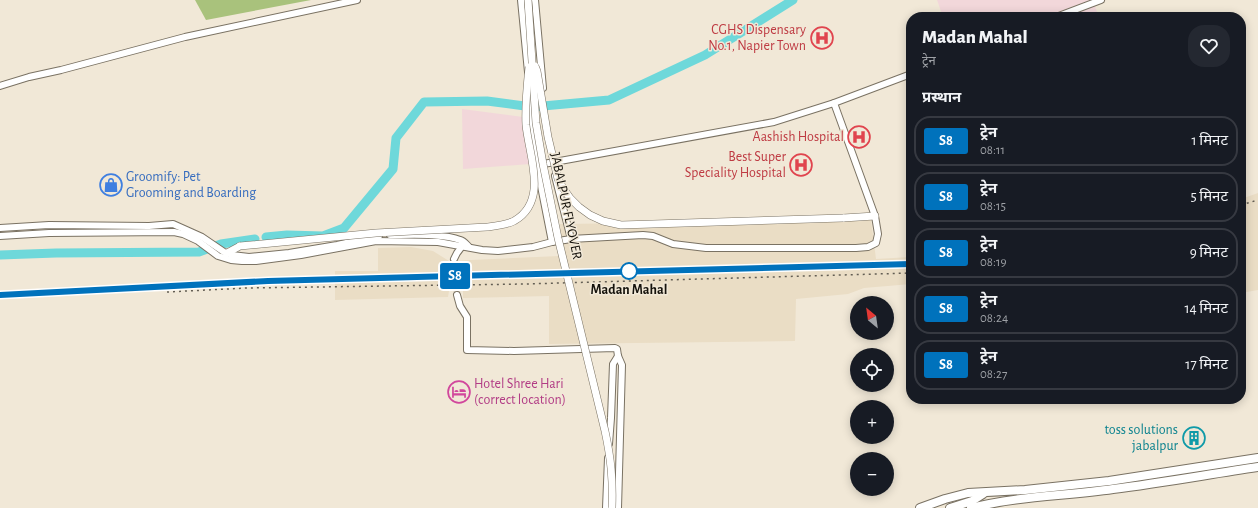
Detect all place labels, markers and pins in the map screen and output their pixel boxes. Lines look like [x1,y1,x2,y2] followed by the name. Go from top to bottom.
[708,23,806,53] place label: CGHS Dispensary No.1, Napier Town
[809,25,835,51] hospital icon: CGHS Dispensary No.1, Napier Town
[846,124,872,150] hospital icon: Aashish Hospital
[753,130,844,144] place label: Aashish Hospital
[685,150,786,180] place label: Best Super Speciality Hospital
[788,152,814,178] hospital icon: Best Super Speciality Hospital
[126,170,256,200] place label: Groomify: Pet Grooming and Boarding
[98,172,124,198] shop icon: Groomify: Pet Grooming and Boarding
[620,262,638,280] marker: Madan Mahal
[591,283,667,297] place label: Madan Mahal
[474,377,566,407] place label: Hotel Shree Hari (correct location)
[446,379,472,405] hotel icon: Hotel Shree Hari (correct location)
[1105,423,1178,453] place label: toss solutions jabalpur
[1181,425,1207,451] building icon: toss solutions jabalpur

